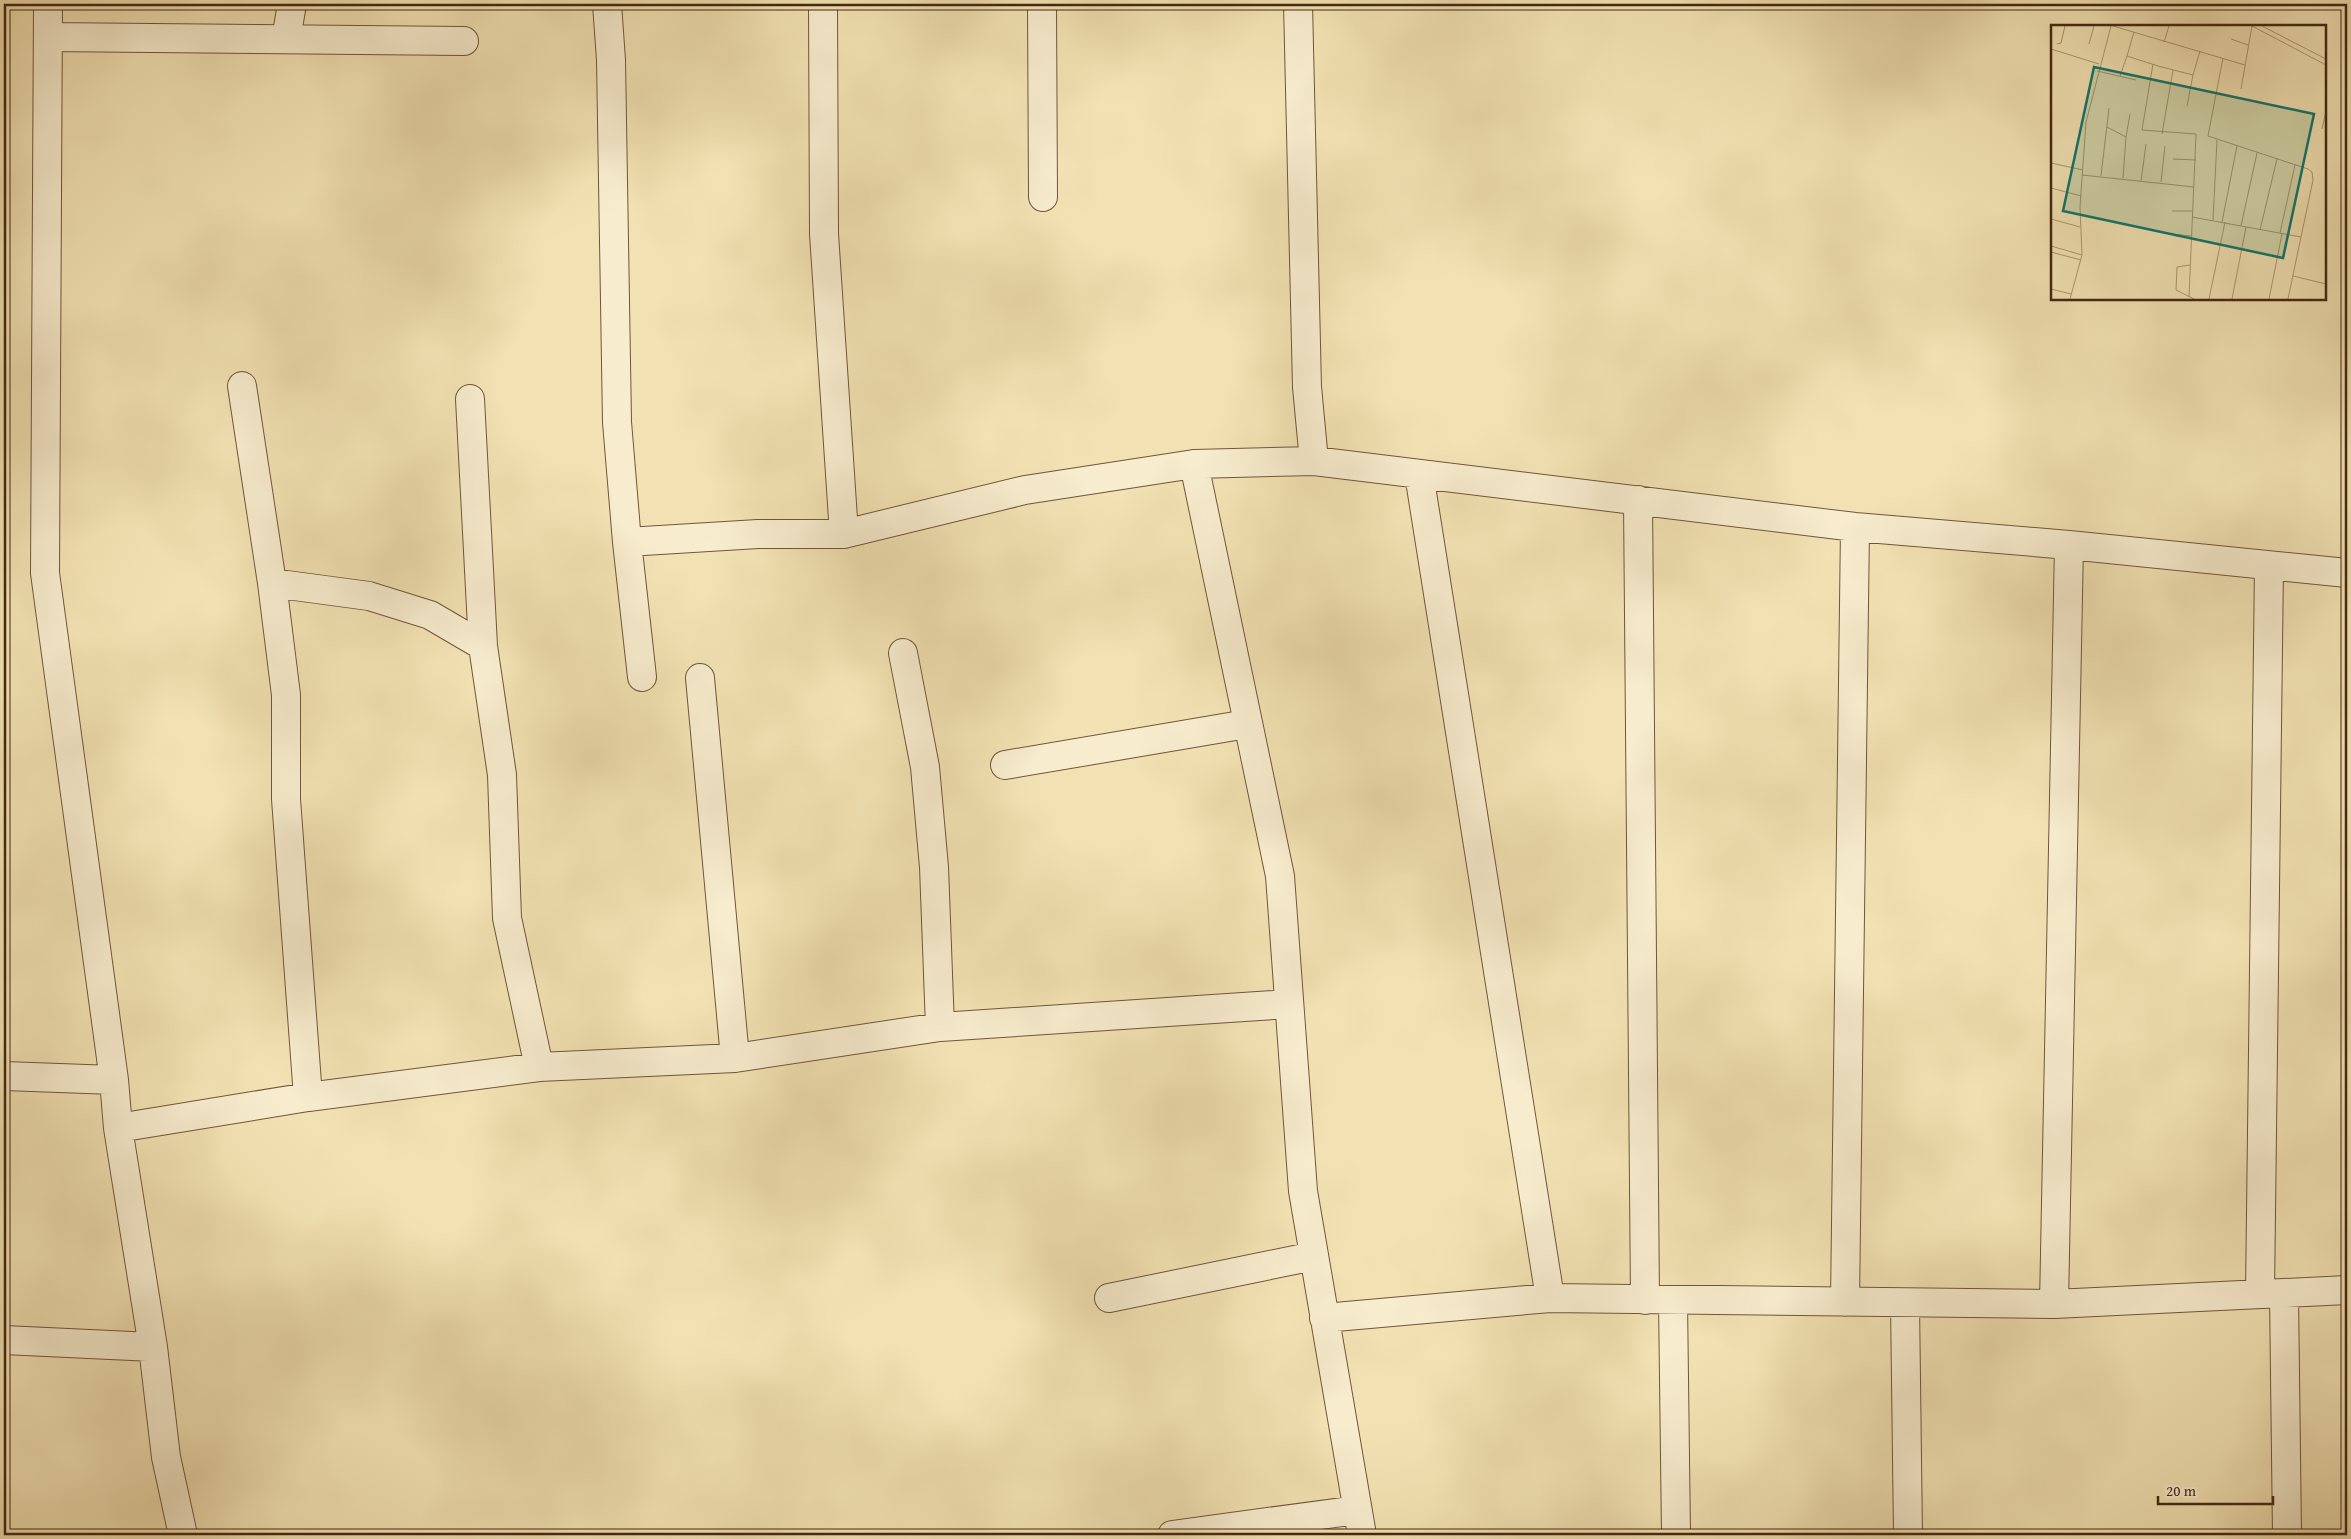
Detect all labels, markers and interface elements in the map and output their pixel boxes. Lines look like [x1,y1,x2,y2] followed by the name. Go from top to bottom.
[2051,25,2326,300] inset map
[2158,1474,2274,1506] scale bar
[2166,1480,2197,1501] text: 20 m

